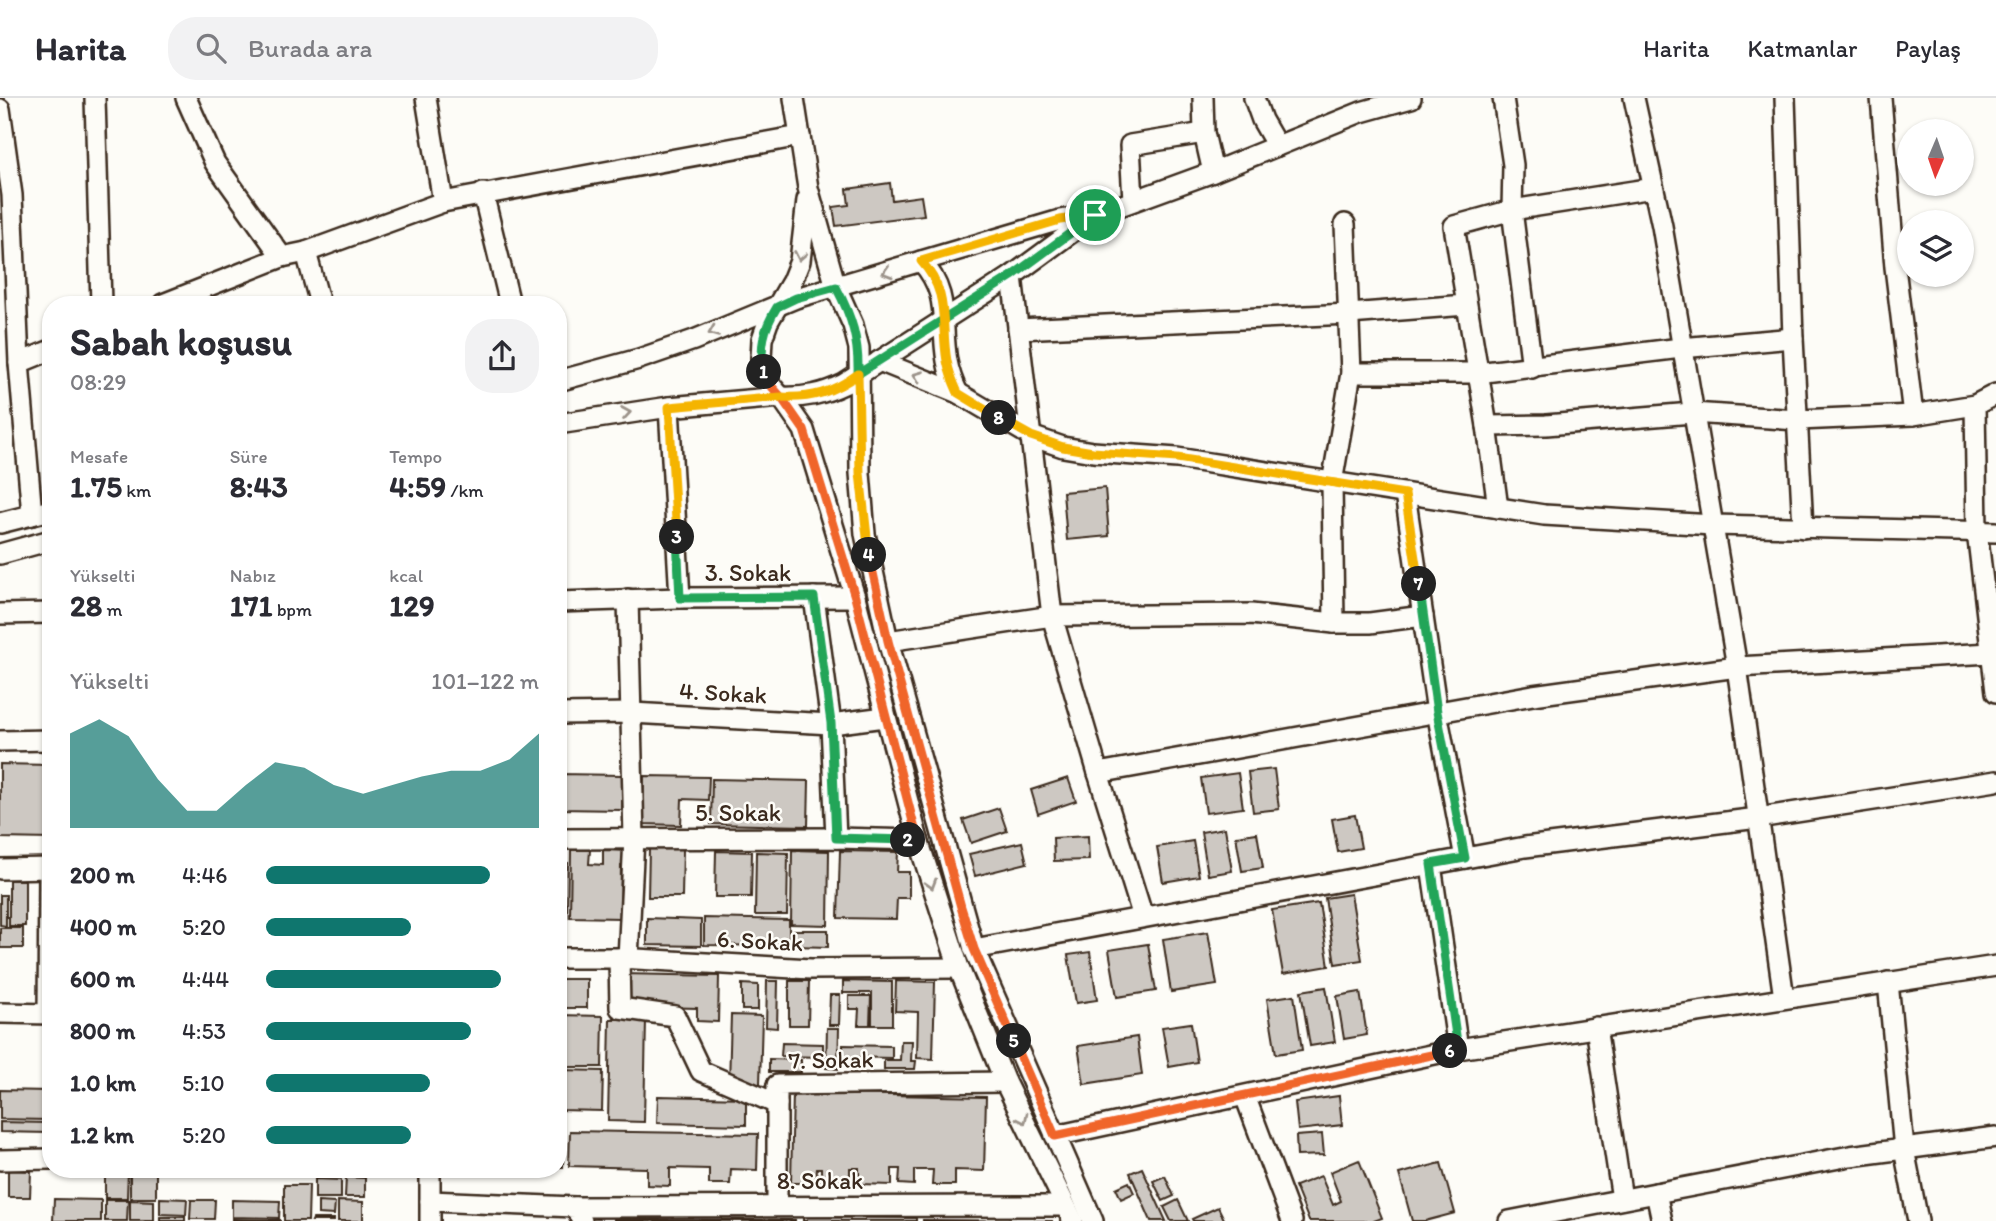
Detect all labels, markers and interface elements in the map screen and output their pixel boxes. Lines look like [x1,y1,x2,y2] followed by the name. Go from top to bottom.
[168,17,658,80] search box
[35,29,126,68] text: Harita
[192,29,230,67] icon: search
[248,32,372,64] text: Burada ara
[1643,34,1709,63] text: Harita
[1747,34,1857,63] text: Katmanlar
[1895,34,1961,63] text: Paylaş
[1897,119,1974,196] north arrow
[1897,119,1974,287] map controls
[1065,185,1125,245] pin
[1076,196,1114,234] icon: arrive
[1897,210,1974,287] button: layers
[793,250,808,262] one-way arrow
[882,263,894,278] one-way arrow
[70,319,292,365] text: Sabah koşusu
[465,319,539,393] button: share
[708,324,720,338] one-way arrow
[746,354,782,390] pin: 1
[759,360,768,383] text: 1
[70,368,127,396] text: 08:29
[913,371,925,385] one-way arrow
[982,400,1016,436] pin: 8
[620,406,632,421] one-way arrow
[993,406,1004,429] text: 8
[70,445,128,468] text: Mesafe
[230,445,267,468] text: Süre
[389,445,442,468] text: Tempo
[70,468,122,505] text: 1.75
[230,468,288,505] text: 8:43
[389,468,446,505] text: 4:59
[122,479,151,502] text: km
[446,479,484,502] text: /km
[660,520,694,555] pin: 3
[671,525,682,548] text: 3
[852,538,886,573] pin: 4
[863,543,874,566] text: 4
[705,558,791,587] street label: 3. Sokak
[70,564,135,587] text: Yükselti
[230,564,276,587] text: Nabız
[389,564,423,587] text: kcal
[1402,566,1436,602] pin: 7
[1414,572,1423,595] text: 7
[70,587,102,624] text: 28
[230,587,272,624] text: 171
[389,587,435,624] text: 129
[102,598,123,621] text: m
[272,598,312,621] text: bpm
[70,667,149,695] text: Yükselti
[431,667,539,695] text: 101–122 m
[678,676,768,709] street label: 4. Sokak
[695,798,781,827] street label: 5. Sokak
[890,822,926,858] pin: 2
[903,828,913,851] text: 2
[70,861,135,889] text: 200 m
[182,861,227,889] text: 4:46
[923,878,938,890] one-way arrow
[70,913,137,941] text: 400 m
[182,913,226,941] text: 5:20
[716,924,804,957] street label: 6. Sokak
[70,965,135,993] text: 600 m
[182,965,229,993] text: 4:44
[70,1017,135,1045] text: 800 m
[182,1017,226,1045] text: 4:53
[996,1024,1032,1058] pin: 5
[1009,1029,1018,1052] text: 5
[1432,1034,1468,1068] pin: 6
[1444,1039,1455,1062] text: 6
[788,1044,874,1075] street label: 7. Sokak
[70,1069,136,1097] text: 1.0 km
[182,1069,225,1097] text: 5:10
[1015,1112,1029,1124] one-way arrow
[70,1121,134,1149] text: 1.2 km
[182,1121,226,1149] text: 5:20
[777,1166,863,1195] street label: 8. Sokak

